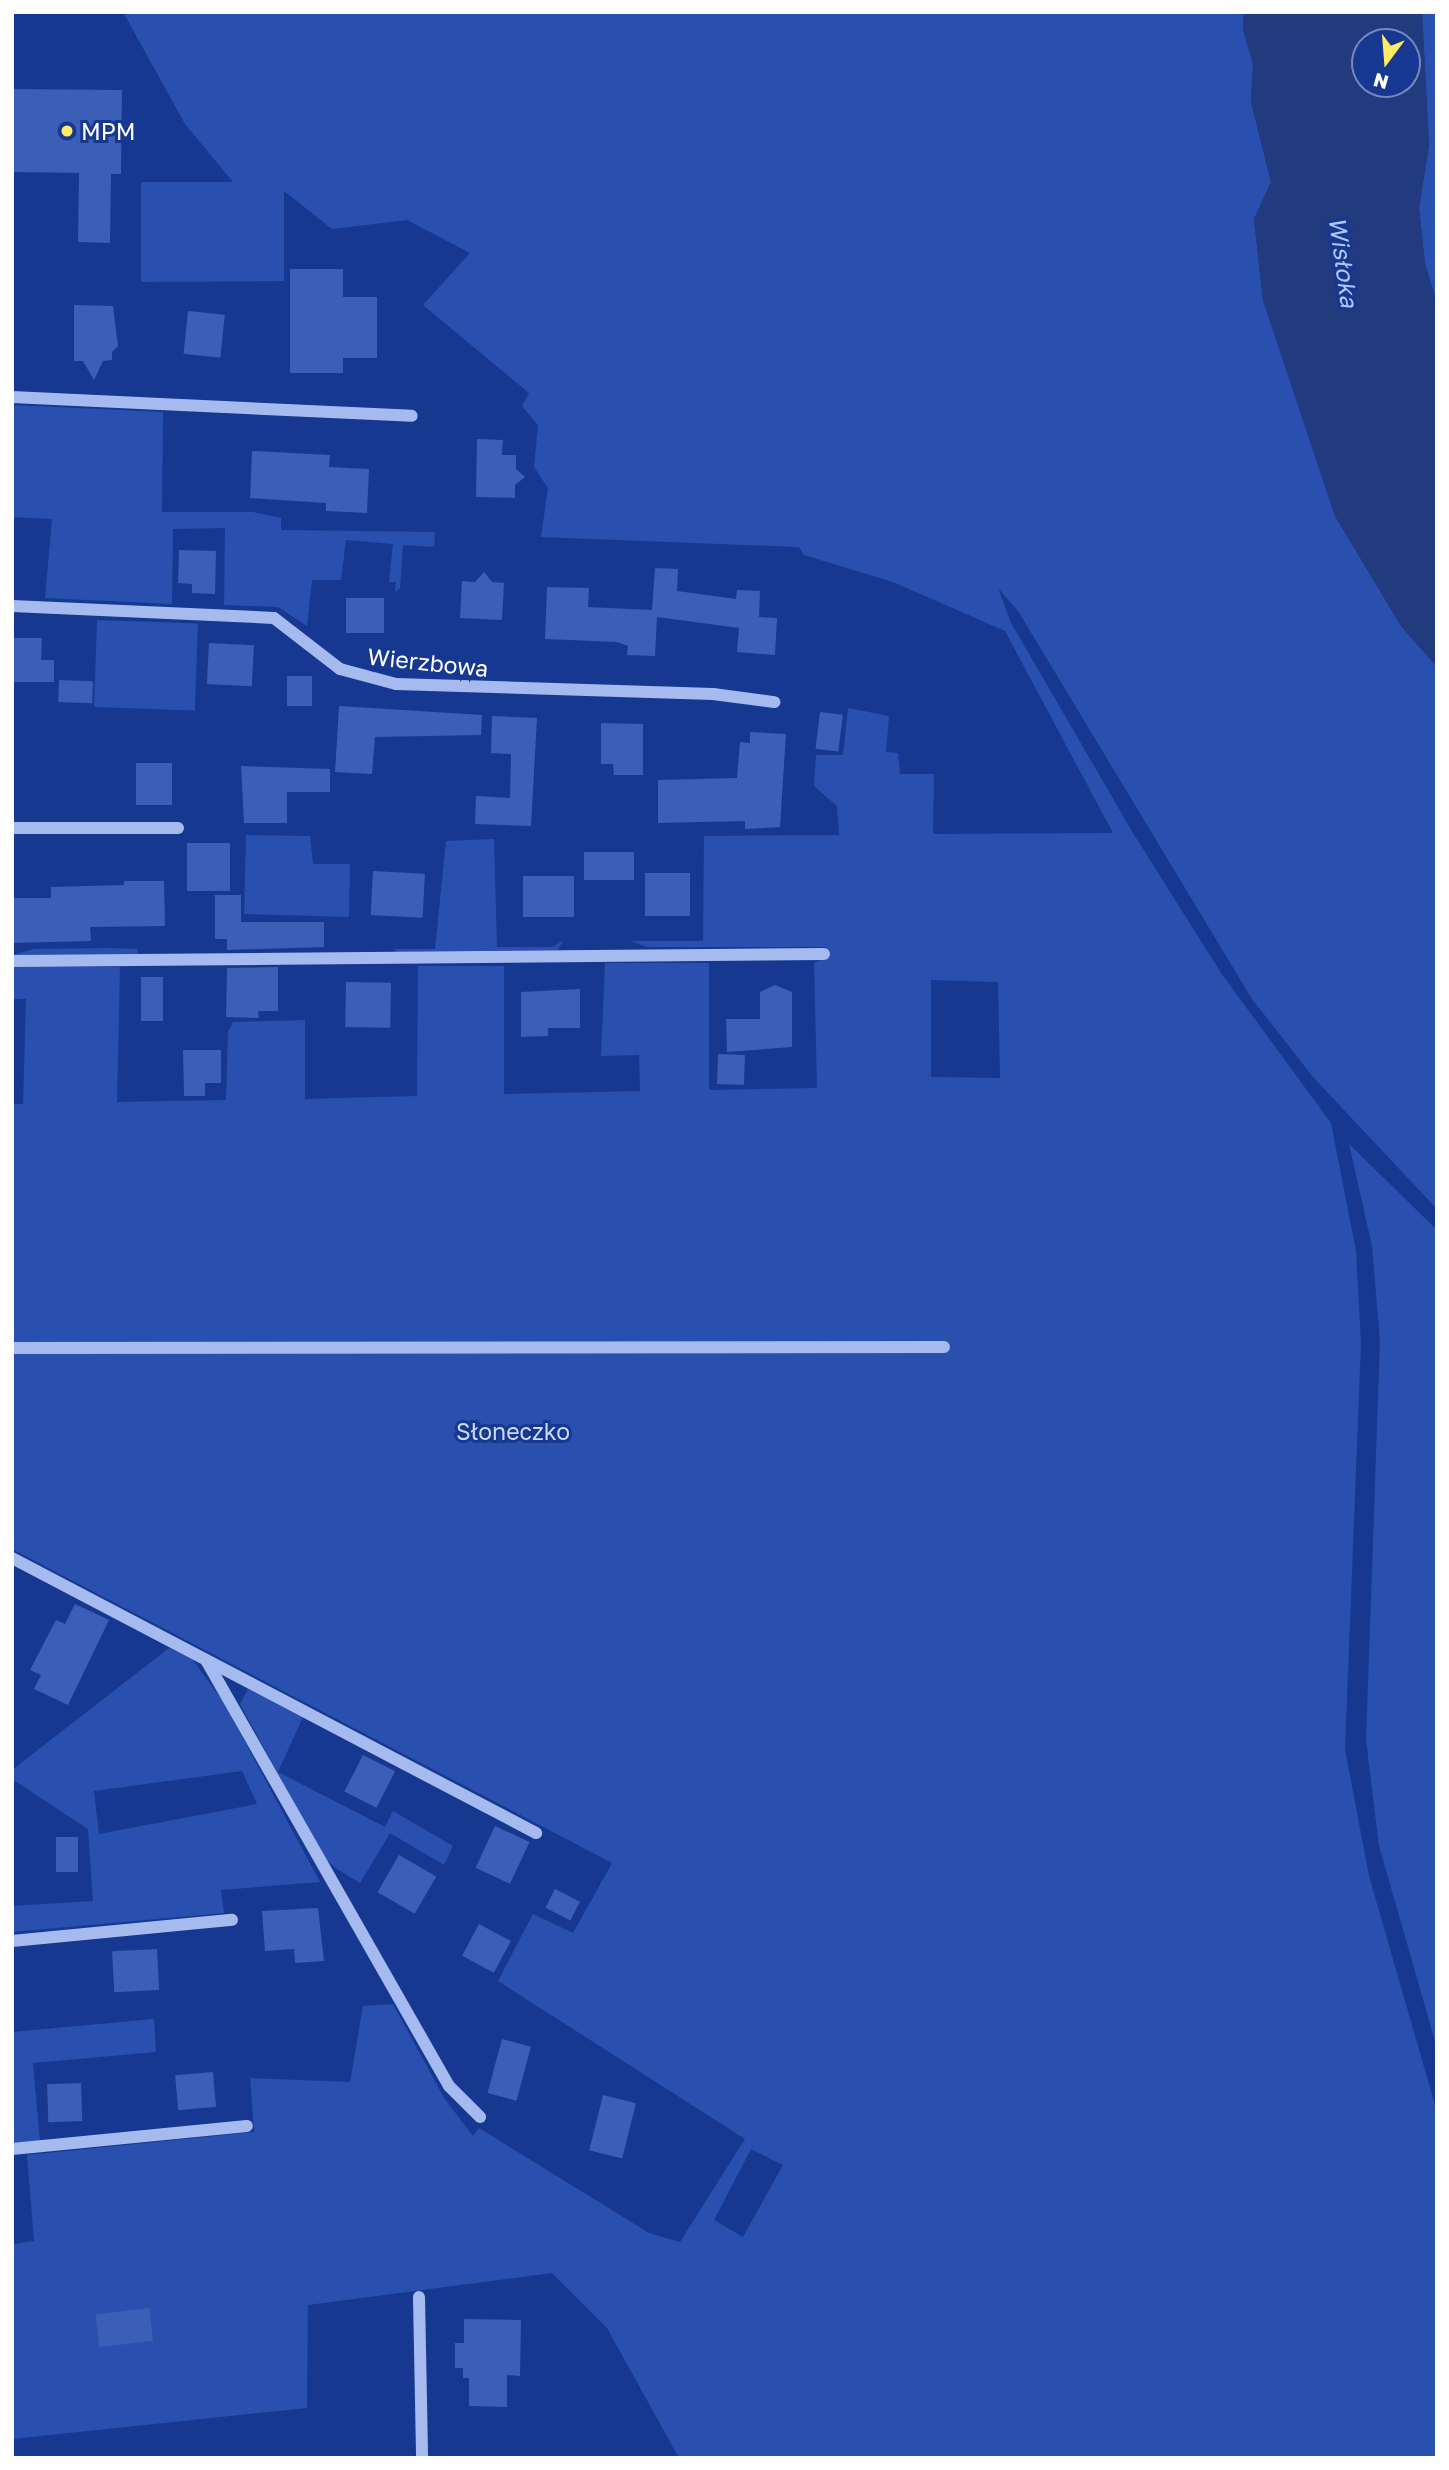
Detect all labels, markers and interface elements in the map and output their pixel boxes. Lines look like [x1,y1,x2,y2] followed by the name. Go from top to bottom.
[1351,28,1421,98] north arrow
[1371,69,1391,95] text: N
[81,117,136,145] place label: MPM
[59,123,75,139] marker: MPM
[1323,215,1365,309] water label: Wisłoka
[366,642,490,682] street label: Wierzbowa
[456,1417,570,1445] park label: Słoneczko

